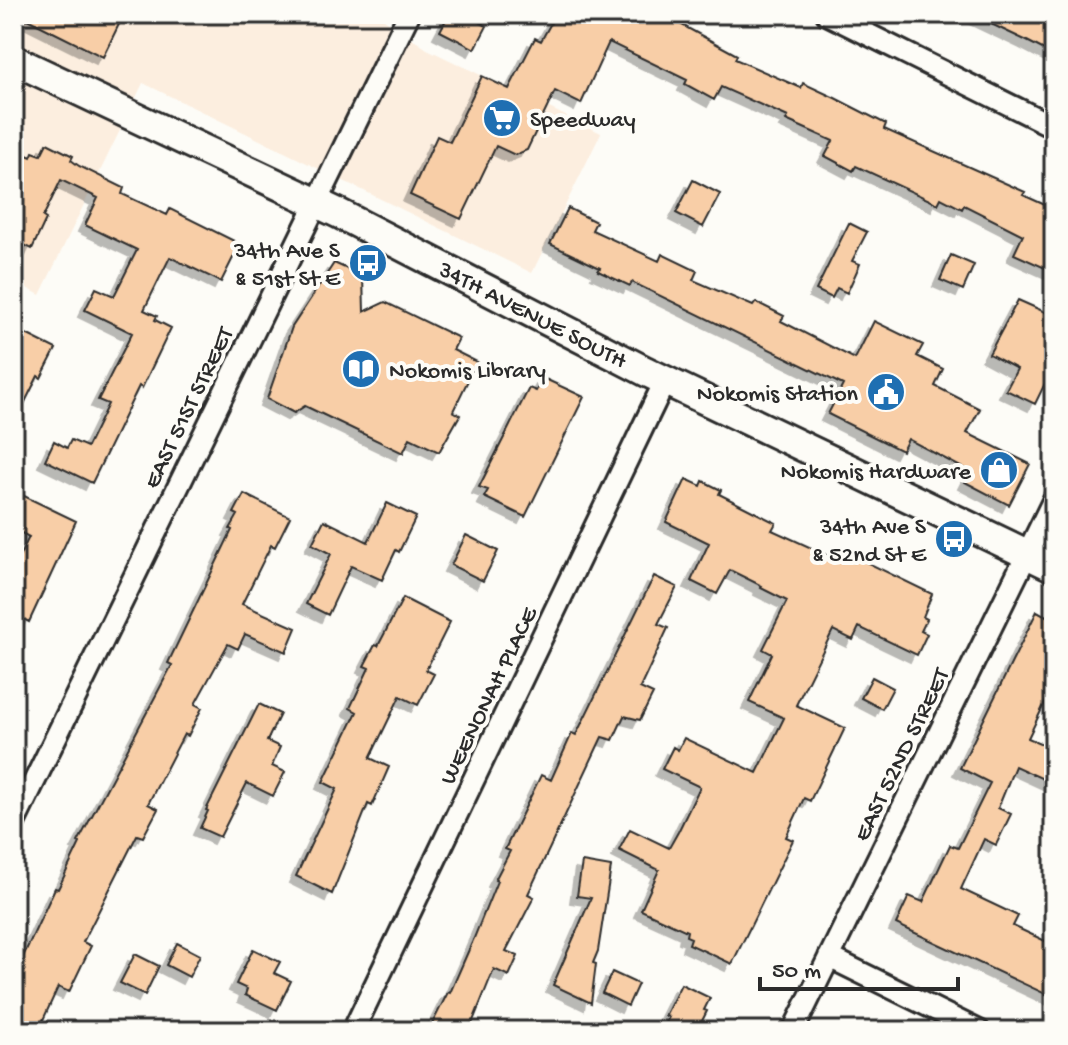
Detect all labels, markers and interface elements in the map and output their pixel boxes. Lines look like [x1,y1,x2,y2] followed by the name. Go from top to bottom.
[481,97,523,139] supermarket icon: Speedway
[530,107,636,136] place label: Speedway
[233,238,341,295] place label: 34th Ave S & 51st St E
[347,242,389,284] bus stop icon: 34th Ave S & 51st St E
[432,256,631,377] street label: 34TH AVENUE SOUTH
[139,322,242,494] street label: EAST 51ST STREET
[340,348,382,390] library icon: Nokomis Library
[389,358,546,387] place label: Nokomis Library
[865,371,907,413] public building icon: Nokomis Station
[697,381,859,410] place label: Nokomis Station
[978,449,1020,491] shop icon: Nokomis Hardware
[781,459,972,488] place label: Nokomis Hardware
[812,514,927,571] place label: 34th Ave S & 52nd St E
[933,518,975,560] bus stop icon: 34th Ave S & 52nd St E
[435,602,546,790] street label: WEENONAH PLACE
[849,663,958,847] street label: EAST 52ND STREET
[760,941,958,991] scale bar
[772,958,821,987] text: 50 m

